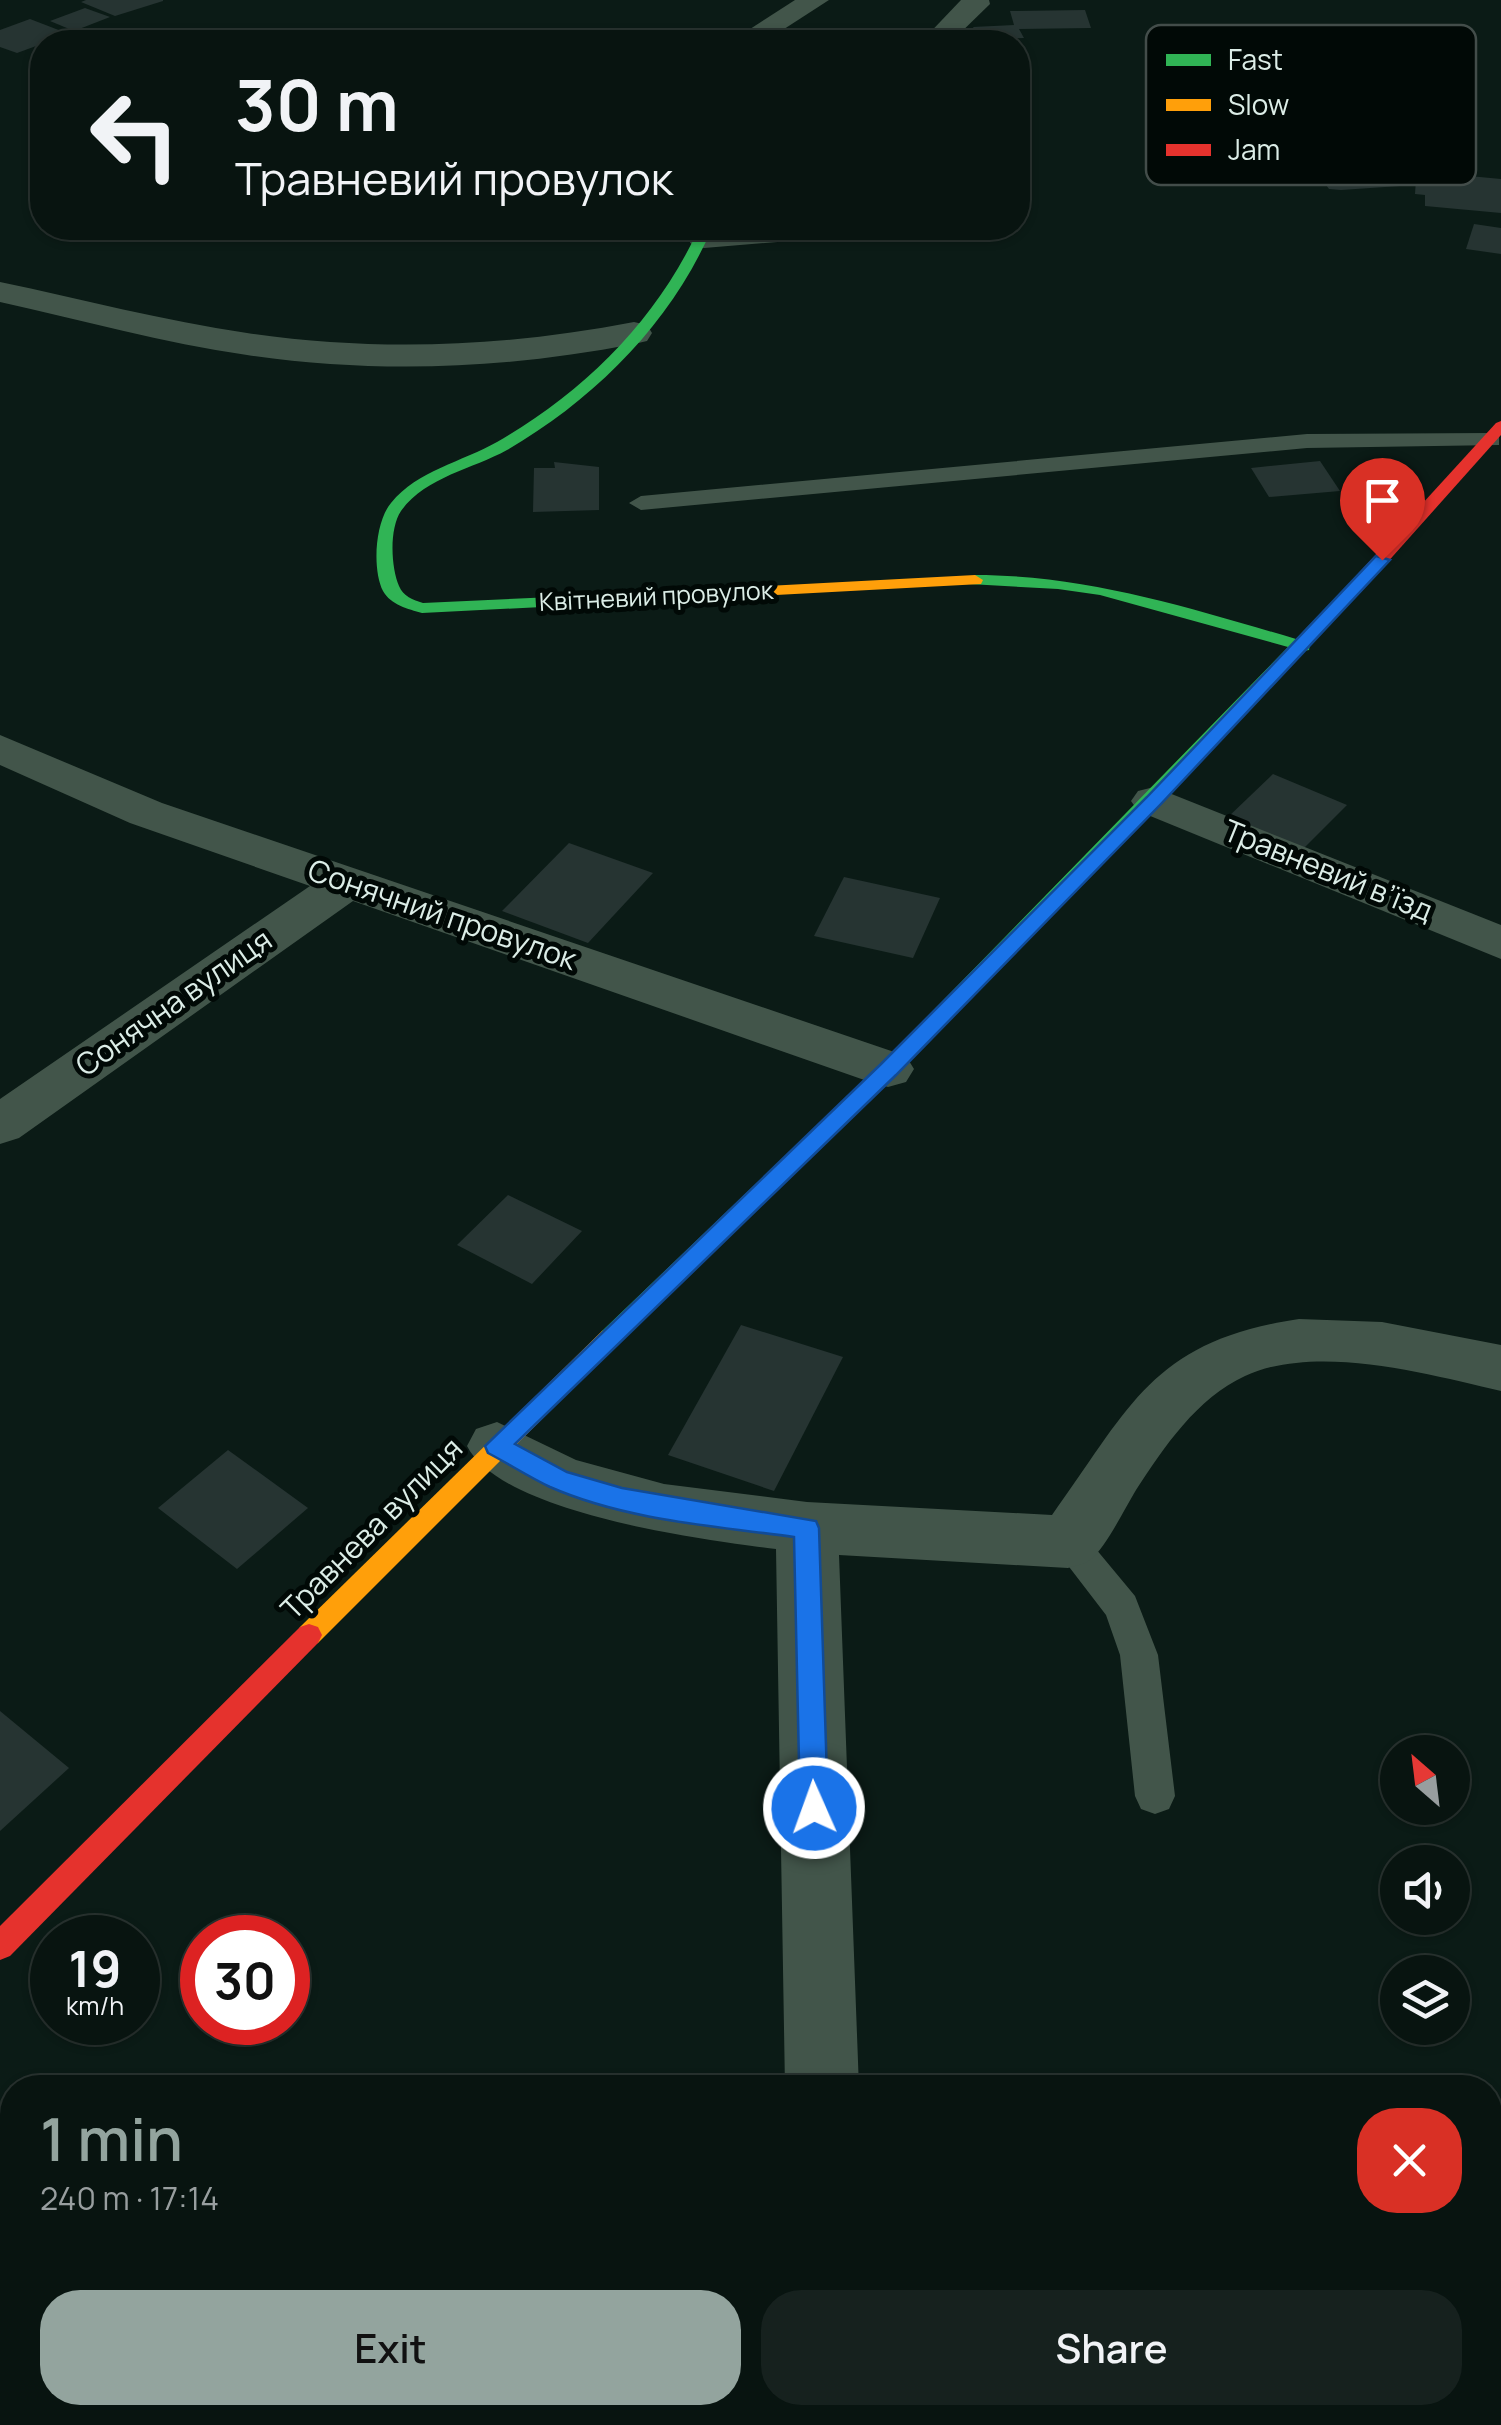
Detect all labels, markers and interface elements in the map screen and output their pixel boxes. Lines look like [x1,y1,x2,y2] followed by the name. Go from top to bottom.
[1146,25,1476,185] legend
[1228,40,1283,78] text: Fast
[235,56,399,152] text: 30 m
[70,70,200,200] icon: left
[1228,85,1289,123] text: Slow
[1228,130,1280,168] text: Jam
[235,147,673,209] text: Травневий провулок
[1340,458,1425,561] pin
[1355,473,1410,528] icon: arrive
[538,572,775,619] street label: Квітневий провулок
[1218,809,1439,930] street label: Травневий в’їзд
[303,848,583,979] street label: Сонячний провулок
[67,919,279,1085] street label: Сонячна вулиця
[271,1428,471,1628] street label: Травнева вулиця
[1380,1735,1470,1825] north arrow
[1380,1735,1470,2045] map controls
[762,1756,866,1860] position arrow
[1380,1845,1470,1935] button: sound
[180,1915,310,2045] speed limit sign: 30
[69,1934,121,2002] text: 19
[1380,1955,1470,2045] button: layers
[66,1988,124,2023] text: km/h
[40,2097,183,2179] text: 1 min
[1357,2108,1462,2213] button: close
[40,2176,219,2220] text: 240 m · 17:14
[40,2290,741,2405] button: Exit
[761,2290,1462,2405] button: Share

